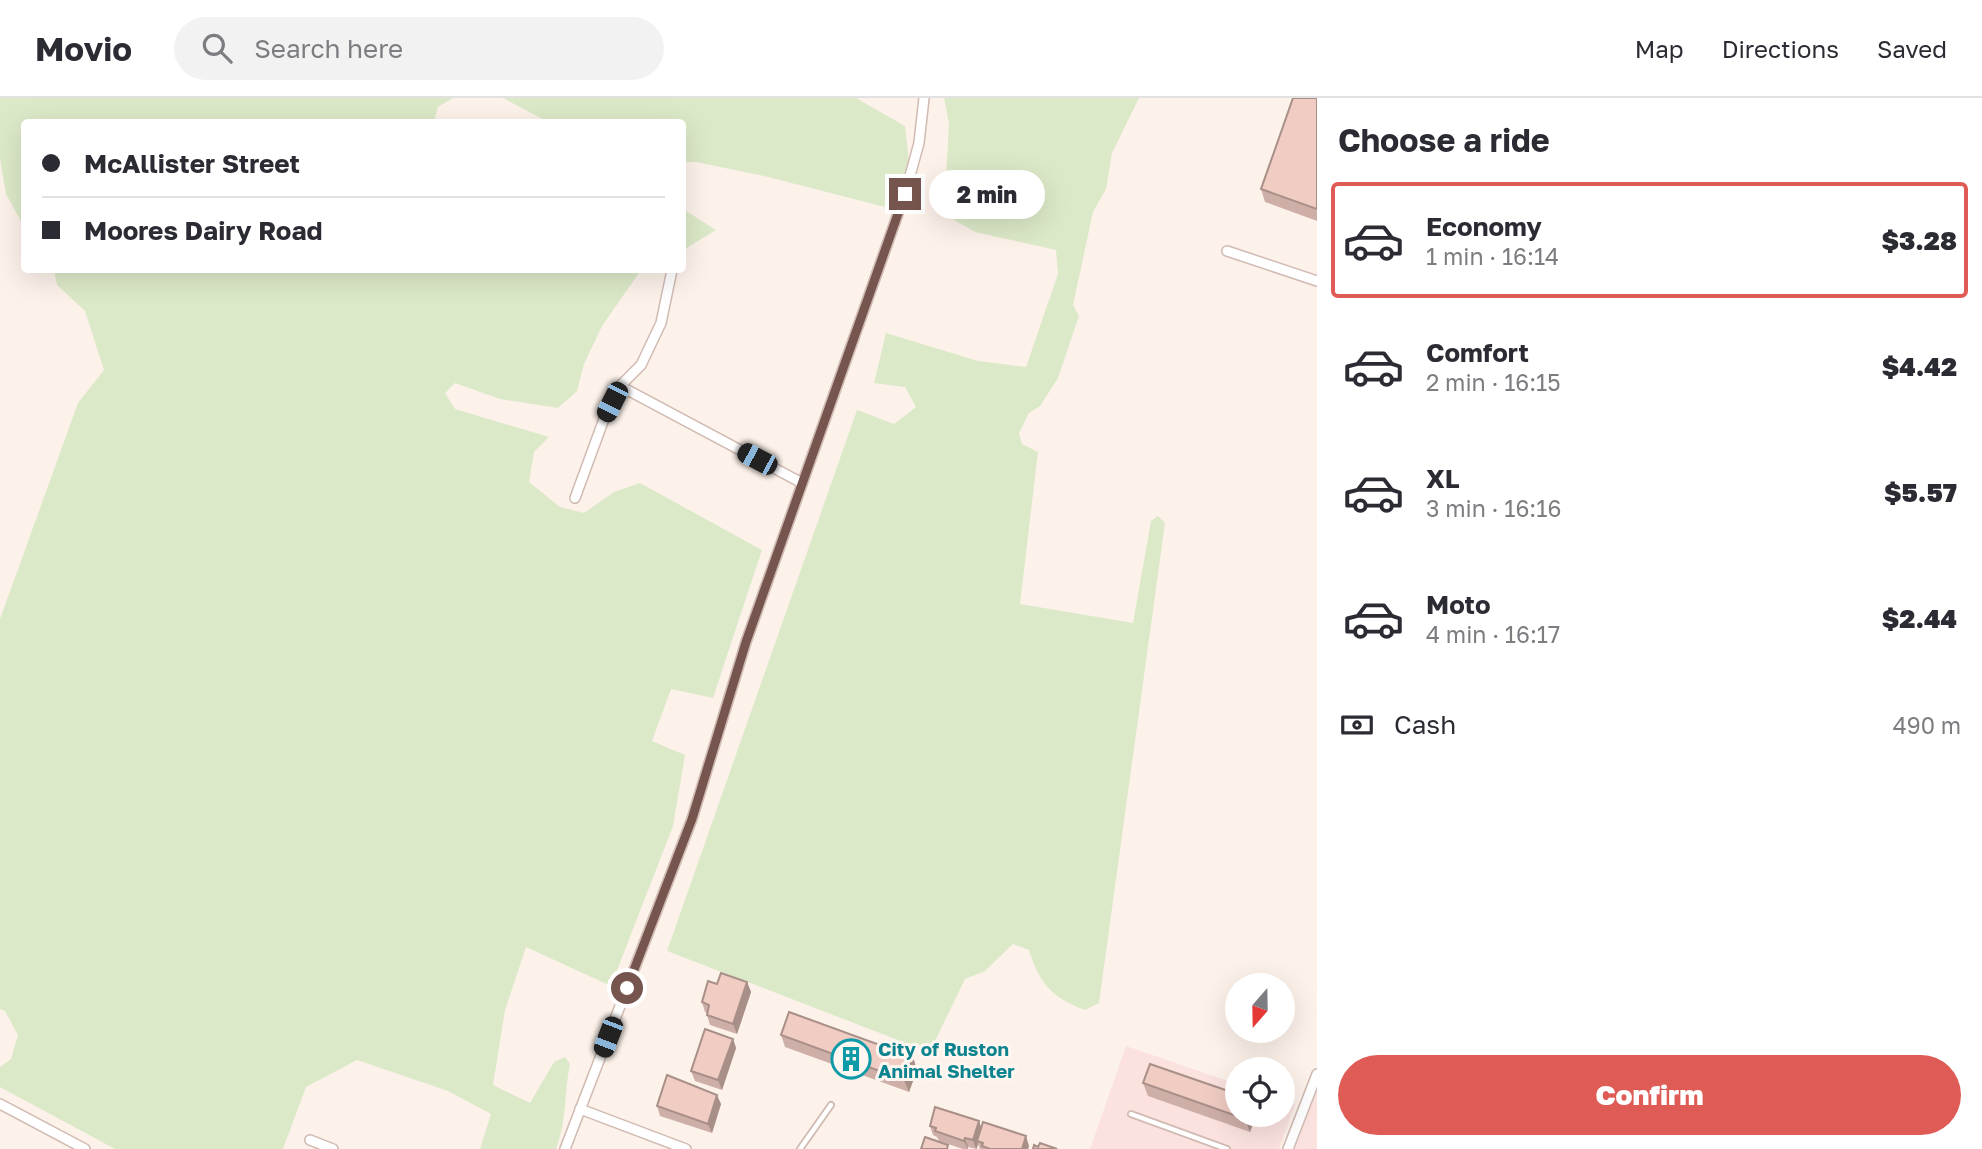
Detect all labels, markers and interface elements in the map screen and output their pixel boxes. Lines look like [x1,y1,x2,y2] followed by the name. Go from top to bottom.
[174,17,664,80] search box
[35,29,132,68] text: Movio
[198,29,236,67] icon: search
[254,33,403,64] text: Search here
[1635,34,1684,63] text: Map
[1722,34,1839,63] text: Directions
[1877,34,1947,63] text: Saved
[1338,121,1550,159] text: Choose a ride
[84,148,300,179] text: McAllister Street
[930,170,1045,218] callout: 2 min
[889,178,921,210] route end
[957,180,1017,208] text: 2 min
[1342,209,1405,272] icon: car
[1426,211,1542,242] text: Economy
[84,215,323,246] text: Moores Dairy Road
[1881,225,1957,256] text: $3.28
[1426,242,1559,270] text: 1 min · 16:14
[1342,335,1405,398] icon: car
[1426,337,1529,368] text: Comfort
[1882,351,1957,382] text: $4.42
[1426,368,1561,396] text: 2 min · 16:15
[594,379,631,425] car
[734,440,781,478] car
[1342,461,1405,524] icon: car
[1426,463,1460,494] text: XL
[1884,477,1957,508] text: $5.57
[1426,494,1561,522] text: 3 min · 16:16
[1342,587,1405,650] icon: car
[1426,589,1491,620] text: Moto
[1882,603,1957,634] text: $2.44
[1426,620,1560,648] text: 4 min · 16:17
[1338,706,1376,744] icon: cash
[1394,709,1456,740] text: Cash
[1893,711,1961,739] text: 490 m
[611,972,643,1004] route start
[1225,973,1295,1043] north arrow
[1225,973,1295,1127] map controls
[591,1014,626,1060] car
[878,1037,1015,1082] place label: City of Ruston Animal Shelter
[830,1038,872,1080] building icon: City of Ruston Animal Shelter
[1338,1055,1961,1135] button: Confirm
[1225,1057,1295,1127] button: locate

